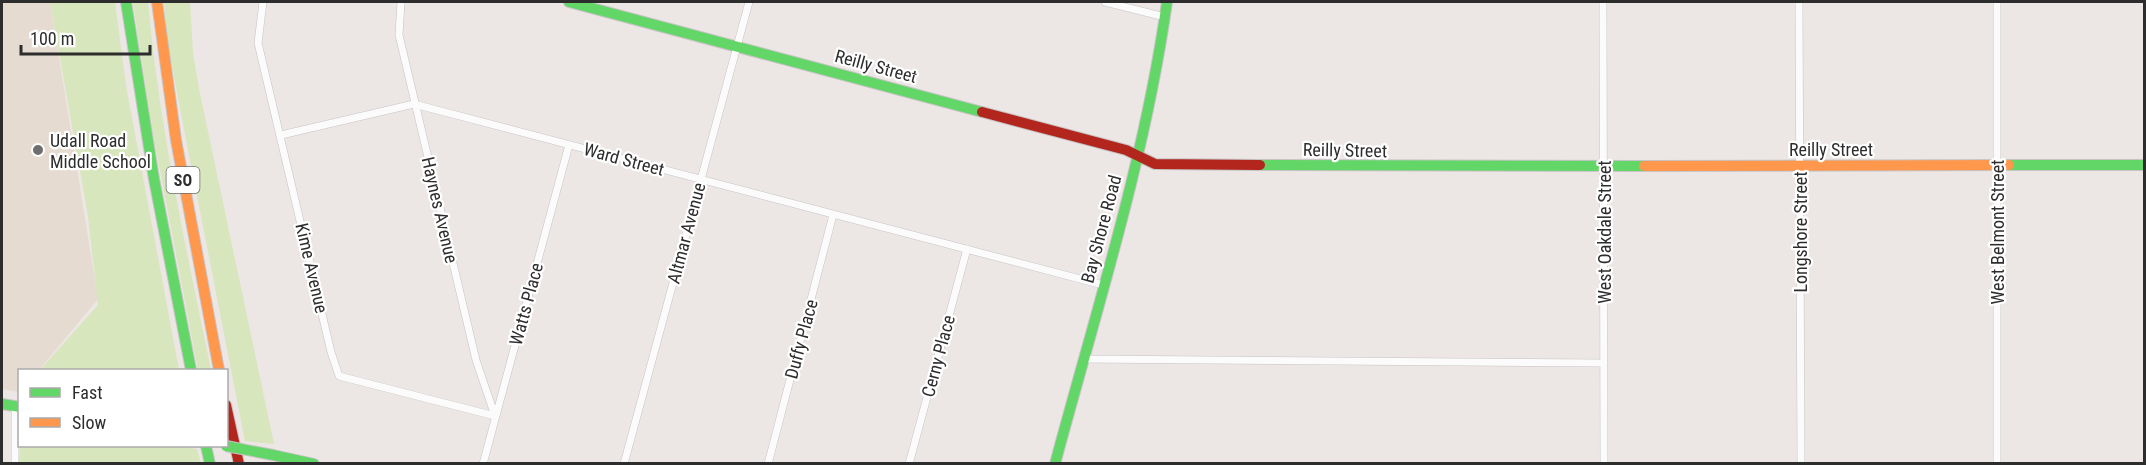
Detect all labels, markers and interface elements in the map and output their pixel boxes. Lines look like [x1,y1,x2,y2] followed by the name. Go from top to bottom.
[21,18,150,56] scale bar
[30,28,74,49] text: 100 m
[833,45,919,87] street label: Reilly Street
[50,130,151,172] place label: Udall Road Middle School
[581,138,667,180] street label: Ward Street
[1303,139,1387,161] street label: Reilly Street
[1789,139,1873,160] street label: Reilly Street
[31,143,45,157] marker: Udall Road Middle School
[418,155,462,265] street label: Haynes Avenue
[1594,160,1615,304] street label: West Oakdale Street
[1987,160,2008,304] street label: West Belmont Street
[166,167,200,193] road number: SO
[1790,171,1811,293] street label: Longshore Street
[1076,173,1126,285] street label: Bay Shore Road
[662,180,710,286] street label: Altmar Avenue
[291,221,333,315] street label: Kime Avenue
[505,260,547,348] street label: Watts Place
[780,297,822,381] street label: Duffy Place
[917,313,959,399] street label: Cerny Place
[18,369,228,447] legend
[72,382,103,403] text: Fast
[72,412,107,433] text: Slow

